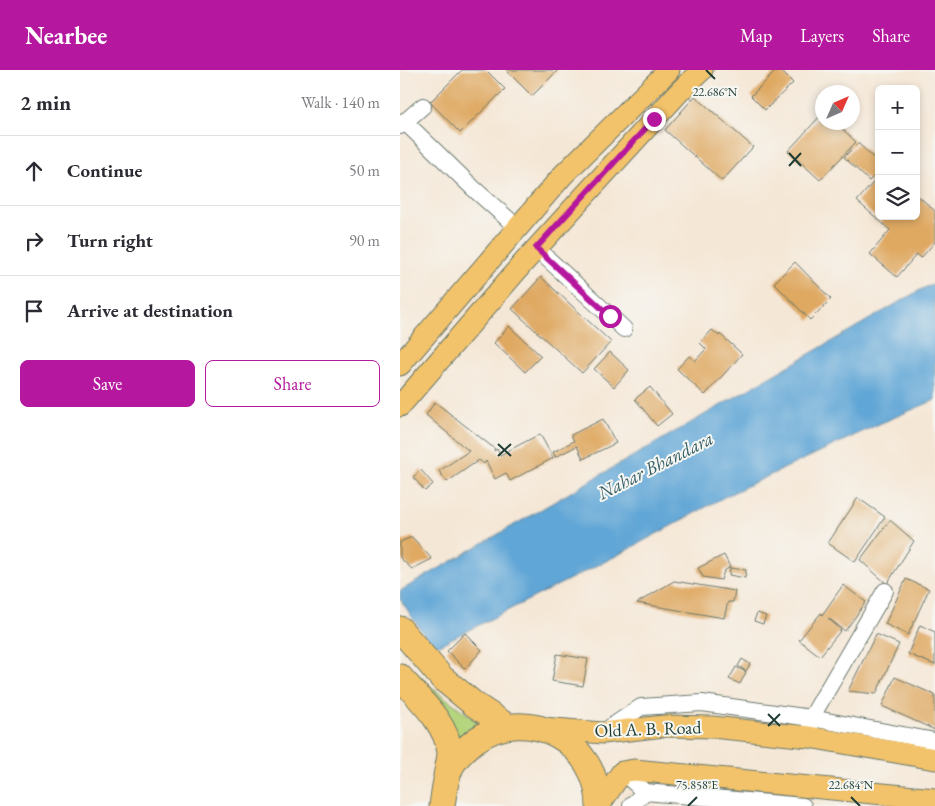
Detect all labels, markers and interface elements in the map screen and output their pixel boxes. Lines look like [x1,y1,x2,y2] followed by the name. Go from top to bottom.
[25,20,107,51] text: Nearbee
[740,24,772,47] text: Map
[800,24,844,47] text: Layers
[872,24,910,47] text: Share
[693,84,738,100] text: 22.686°N
[815,85,860,130] north arrow
[875,85,920,220] map controls
[875,85,920,130] button: +
[20,89,71,116] text: 2 min
[301,92,380,113] text: Walk · 140 m
[643,108,666,131] route end
[875,130,920,175] button: −
[20,157,48,185] icon: ahead
[67,158,142,183] text: Continue
[349,160,380,181] text: 50 m
[875,175,920,220] button: layers
[20,227,48,255] icon: right
[67,228,153,253] text: Turn right
[349,230,380,251] text: 90 m
[20,297,48,325] icon: arrive
[67,298,233,323] text: Arrive at destination
[599,305,622,328] route start
[20,360,195,407] button: Save
[205,360,380,407] button: Share
[592,426,717,506] water label: Nahar Bhandara
[594,715,703,742] street label: Old A. B. Road
[676,777,718,793] text: 75.858°E
[829,777,874,793] text: 22.684°N

